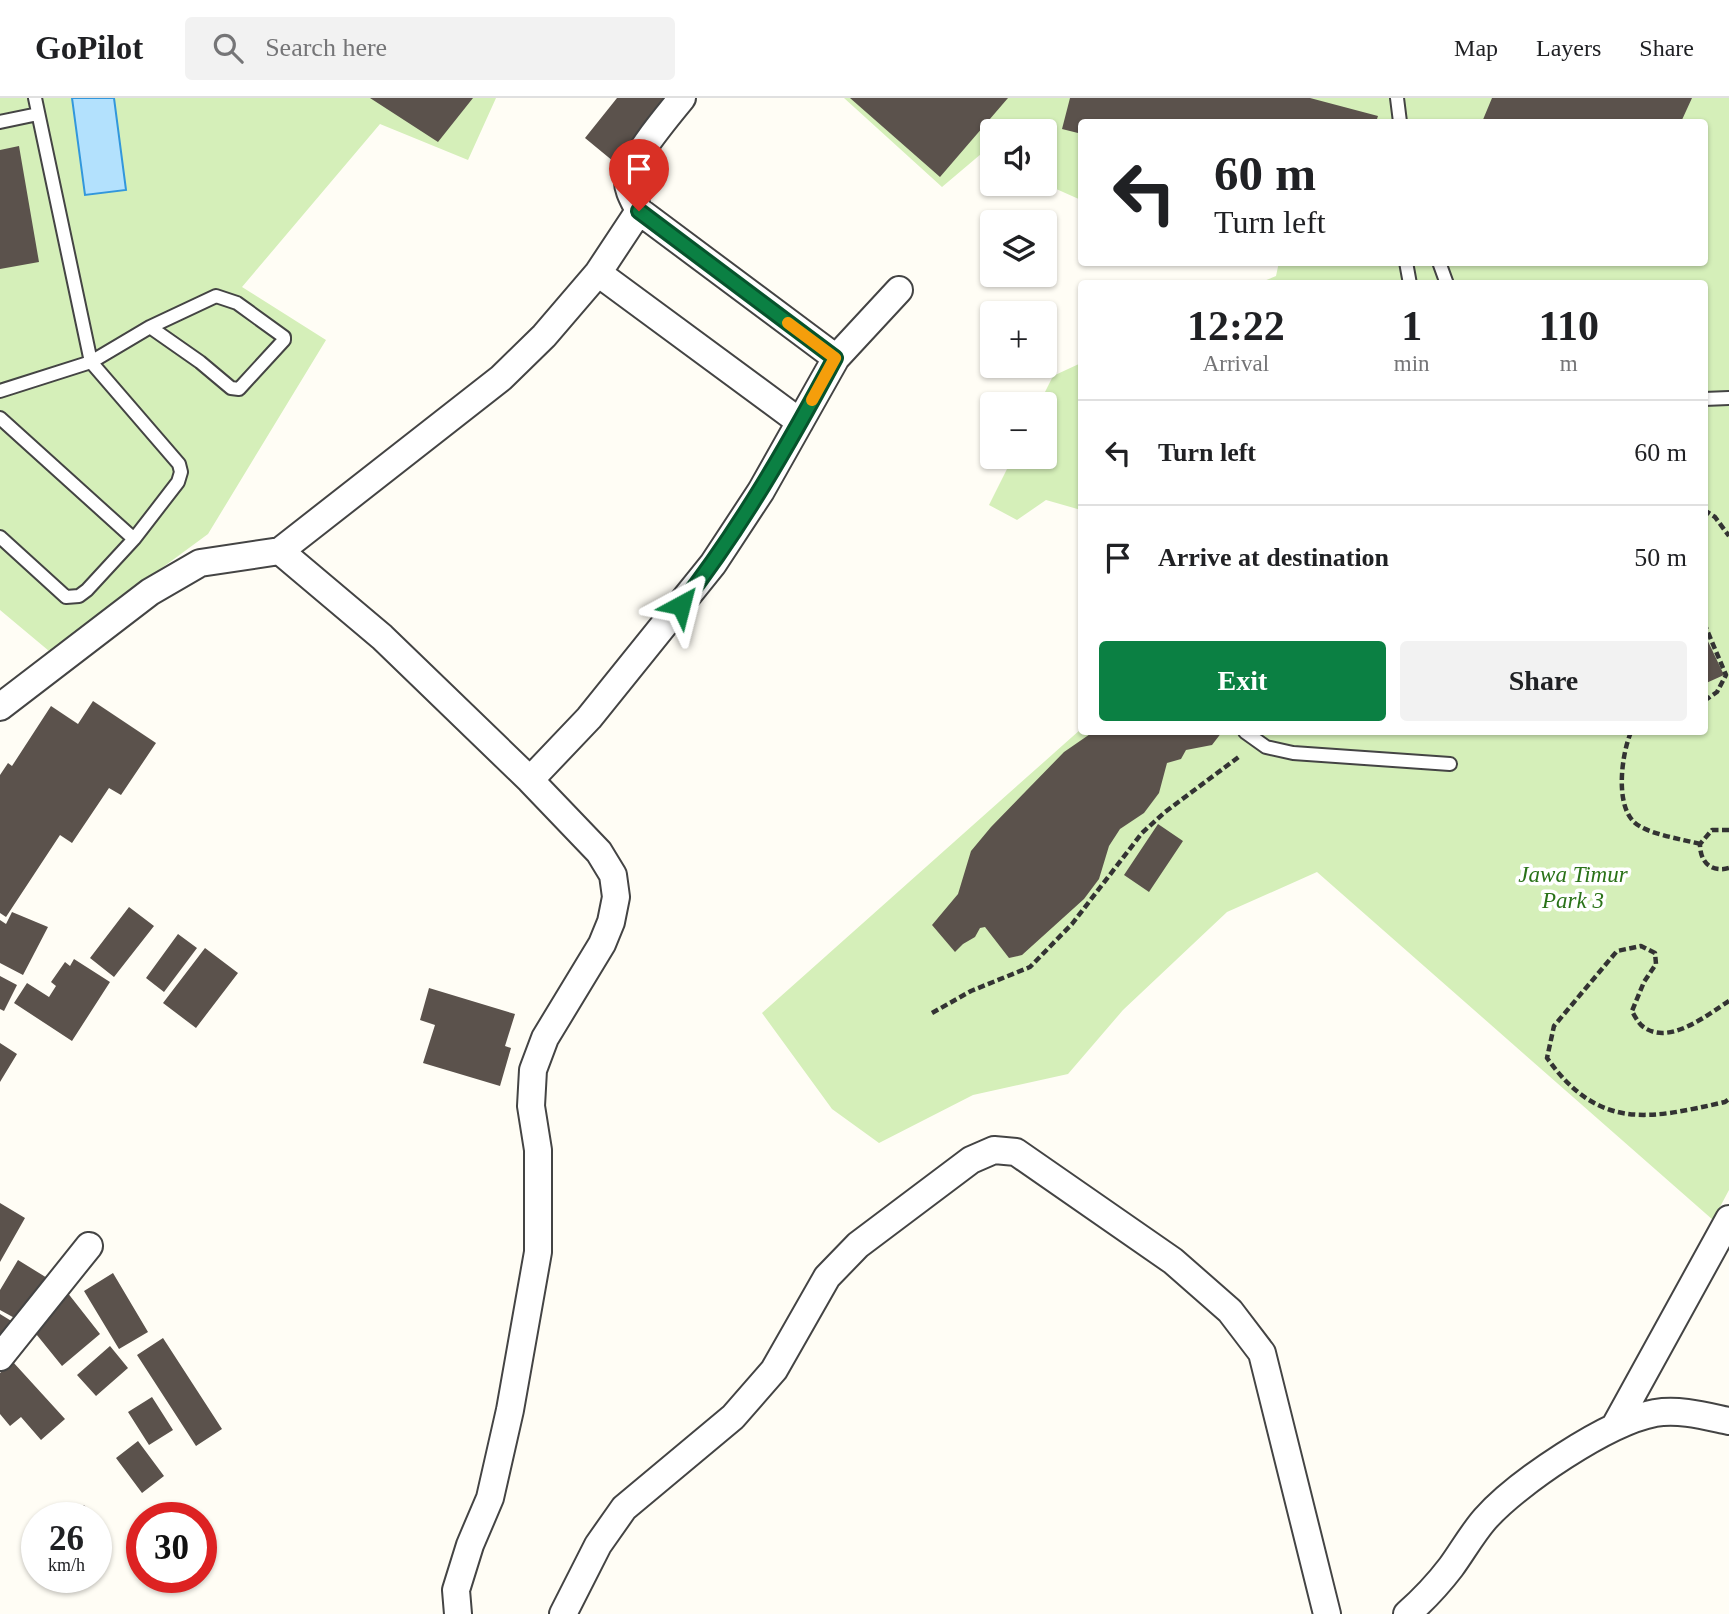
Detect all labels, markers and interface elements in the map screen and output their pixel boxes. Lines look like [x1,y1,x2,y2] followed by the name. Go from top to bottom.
[185,17,675,80] search box
[209,29,247,67] icon: search
[35,30,143,66] text: GoPilot
[265,33,387,62] text: Search here
[1454,35,1498,61] text: Map
[1536,35,1601,61] text: Layers
[1639,35,1694,61] text: Share
[980,119,1057,469] map controls
[980,119,1057,196] button: sound
[609,139,669,211] pin
[1214,146,1316,201] text: 60 m
[1099,147,1190,238] icon: left
[620,150,658,188] icon: arrive
[1214,204,1326,240] text: Turn left
[980,210,1057,287] button: layers
[980,301,1057,378] button: +
[1187,303,1285,349] text: 12:22
[1401,303,1422,349] text: 1
[1538,303,1599,349] text: 110
[1203,351,1269,376] text: Arrival
[1394,351,1430,376] text: min
[1560,351,1578,376] text: m
[980,392,1057,469] button: −
[1099,434,1137,472] icon: left
[1158,438,1256,467] text: Turn left
[1634,438,1687,467] text: 60 m
[1099,539,1137,577] icon: arrive
[1158,543,1389,572] text: Arrive at destination
[1634,543,1687,572] text: 50 m
[644,568,718,642] position arrow
[1099,641,1386,721] button: Exit
[1400,641,1687,721] button: Share
[1518,862,1629,913] park label: Jawa Timur Park 3
[126,1502,217,1593] speed limit sign: 30
[49,1519,84,1558] text: 26
[48,1555,85,1575] text: km/h

